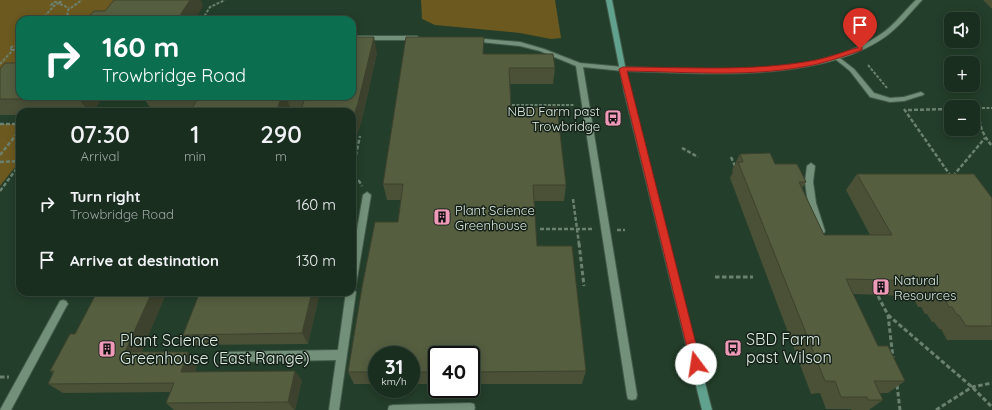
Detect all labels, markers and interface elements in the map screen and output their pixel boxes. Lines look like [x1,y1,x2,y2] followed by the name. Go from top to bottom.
[843,8,877,49] pin
[944,12,980,136] map controls
[944,12,980,48] button: sound
[849,14,871,36] icon: arrive
[102,29,179,64] text: 160 m
[36,32,88,84] icon: right
[944,56,980,92] button: +
[102,64,246,87] text: Trowbridge Road
[944,100,980,136] button: −
[508,103,600,134] place label: NBD Farm past Trowbridge
[603,108,623,128] bus stop icon: NBD Farm past Trowbridge
[70,119,130,149] text: 07:30
[190,119,200,149] text: 1
[260,119,302,149] text: 290
[80,148,119,164] text: Arrival
[184,148,206,164] text: min
[275,148,287,164] text: m
[70,187,141,206] text: Turn right
[36,193,58,215] icon: right
[296,195,336,214] text: 160 m
[455,202,535,233] place label: Plant Science Greenhouse
[70,206,174,222] text: Trowbridge Road
[432,207,452,227] building icon: Plant Science Greenhouse
[36,249,58,271] icon: arrive
[70,251,219,270] text: Arrive at destination
[296,251,336,270] text: 130 m
[894,272,956,303] place label: Natural Resources
[871,277,891,297] building icon: Natural Resources
[746,329,832,367] place label: SBD Farm past Wilson
[120,330,310,368] place label: Plant Science Greenhouse (East Range)
[723,338,743,358] bus stop icon: SBD Farm past Wilson
[97,339,117,359] building icon: Plant Science Greenhouse (East Range)
[675,343,717,385] position arrow
[428,346,480,398] speed limit sign: 40
[385,354,403,379] text: 31
[381,375,407,388] text: km/h

